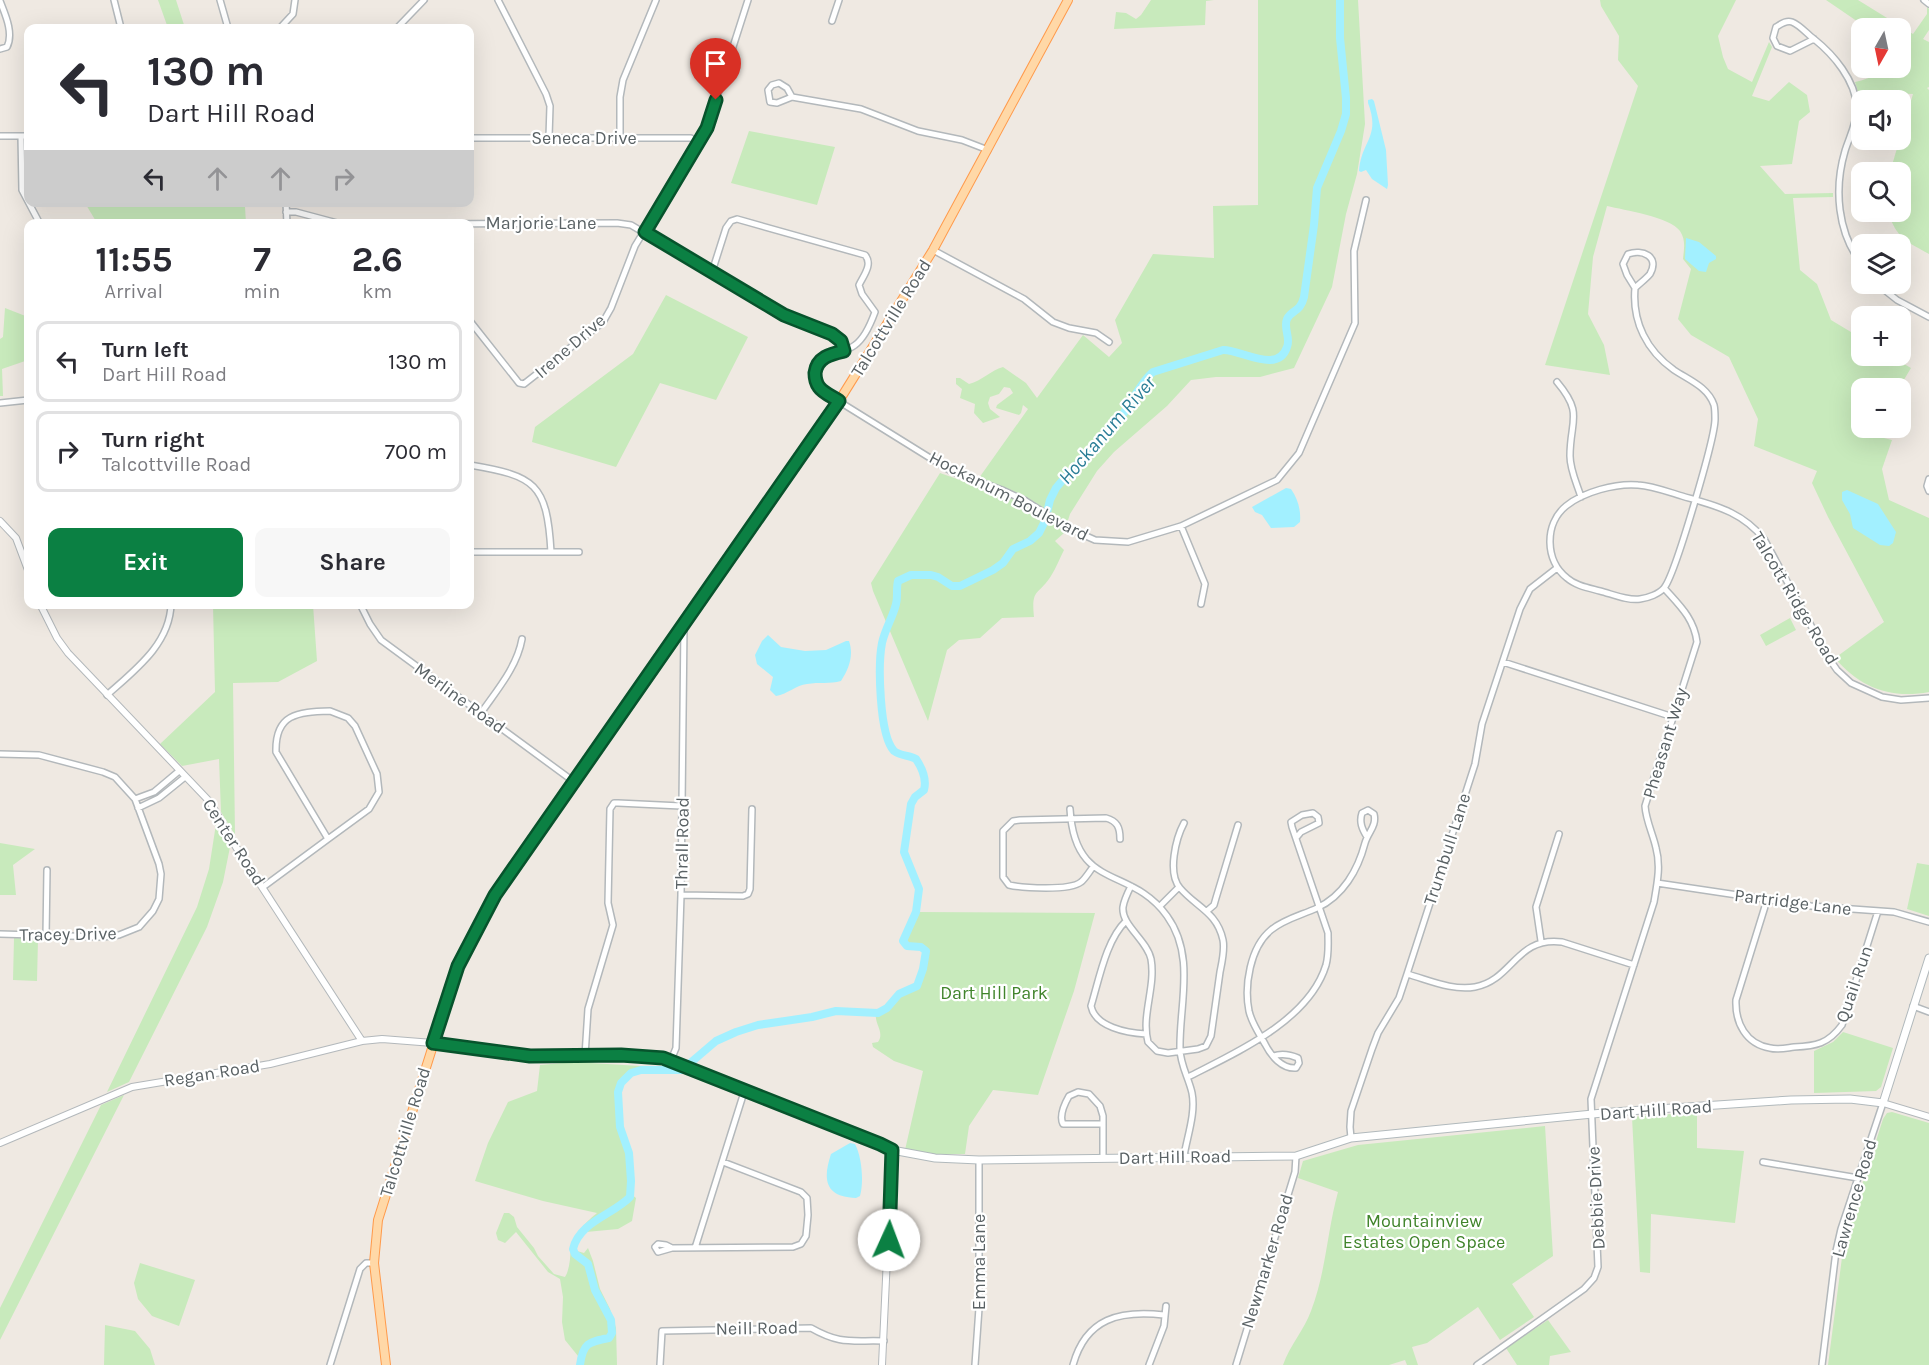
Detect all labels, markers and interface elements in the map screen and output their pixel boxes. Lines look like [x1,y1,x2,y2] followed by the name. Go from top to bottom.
[1851,18,1911,78] north arrow
[1851,18,1911,438] map controls
[690,38,741,100] pin
[147,46,265,96] text: 130 m
[699,47,732,80] icon: arrive
[48,48,126,126] icon: left
[1851,90,1911,150] button: sound
[147,97,316,129] text: Dart Hill Road
[531,127,637,149] street label: Seneca Drive
[138,162,171,195] icon: left
[201,162,234,195] icon: ahead
[264,162,297,195] icon: ahead
[327,162,360,195] icon: right
[1851,162,1911,222] button: search
[486,212,596,234] street label: Marjorie Lane
[1851,234,1911,294] button: layers
[95,238,172,280] text: 11:55
[253,238,271,280] text: 7
[351,238,403,280] text: 2.6
[846,255,936,381] street label: Talcottville Road
[104,280,163,303] text: Arrival
[244,280,280,303] text: min
[362,280,392,303] text: km
[1851,306,1911,366] button: +
[530,309,610,383] street label: Irene Drive
[102,337,189,363] text: Turn left
[51,345,84,378] icon: left
[388,349,447,375] text: 130 m
[102,363,227,386] text: Dart Hill Road
[1054,370,1161,489] water label: Hockanum River
[1851,378,1911,438] button: −
[102,427,205,453] text: Turn right
[51,435,84,468] icon: right
[385,439,447,465] text: 700 m
[925,446,1093,546] street label: Hockanum Boulevard
[102,453,251,476] text: Talcottville Road
[1747,527,1843,669] street label: Talcott Ridge Road
[48,528,243,597] button: Exit
[255,528,450,597] button: Share
[410,658,510,738] street label: Merline Road
[1638,684,1693,801] street label: Pheasant Way
[1419,790,1475,908] street label: Trumbull Lane
[198,794,270,890] street label: Center Road
[670,797,694,889] street label: Thrall Road
[1733,884,1853,920] street label: Partridge Lane
[19,922,117,946] street label: Tracey Drive
[1831,943,1877,1025] street label: Quail Run
[940,982,1048,1004] park label: Dart Hill Park
[162,1055,262,1091] street label: Regan Road
[375,1064,435,1200] street label: Talcottville Road
[1599,1095,1713,1125] street label: Dart Hill Road
[1827,1136,1881,1260] street label: Lawrence Road
[1119,1145,1231,1169] street label: Dart Hill Road
[1582,1146,1610,1250] street label: Debbie Drive
[1236,1191,1298,1331] street label: Newmarker Road
[857,1208,921,1272] position arrow
[1343,1210,1505,1253] park label: Mountainview Estates Open Space
[968,1214,990,1310] street label: Emma Lane
[715,1316,799,1340] street label: Neill Road

